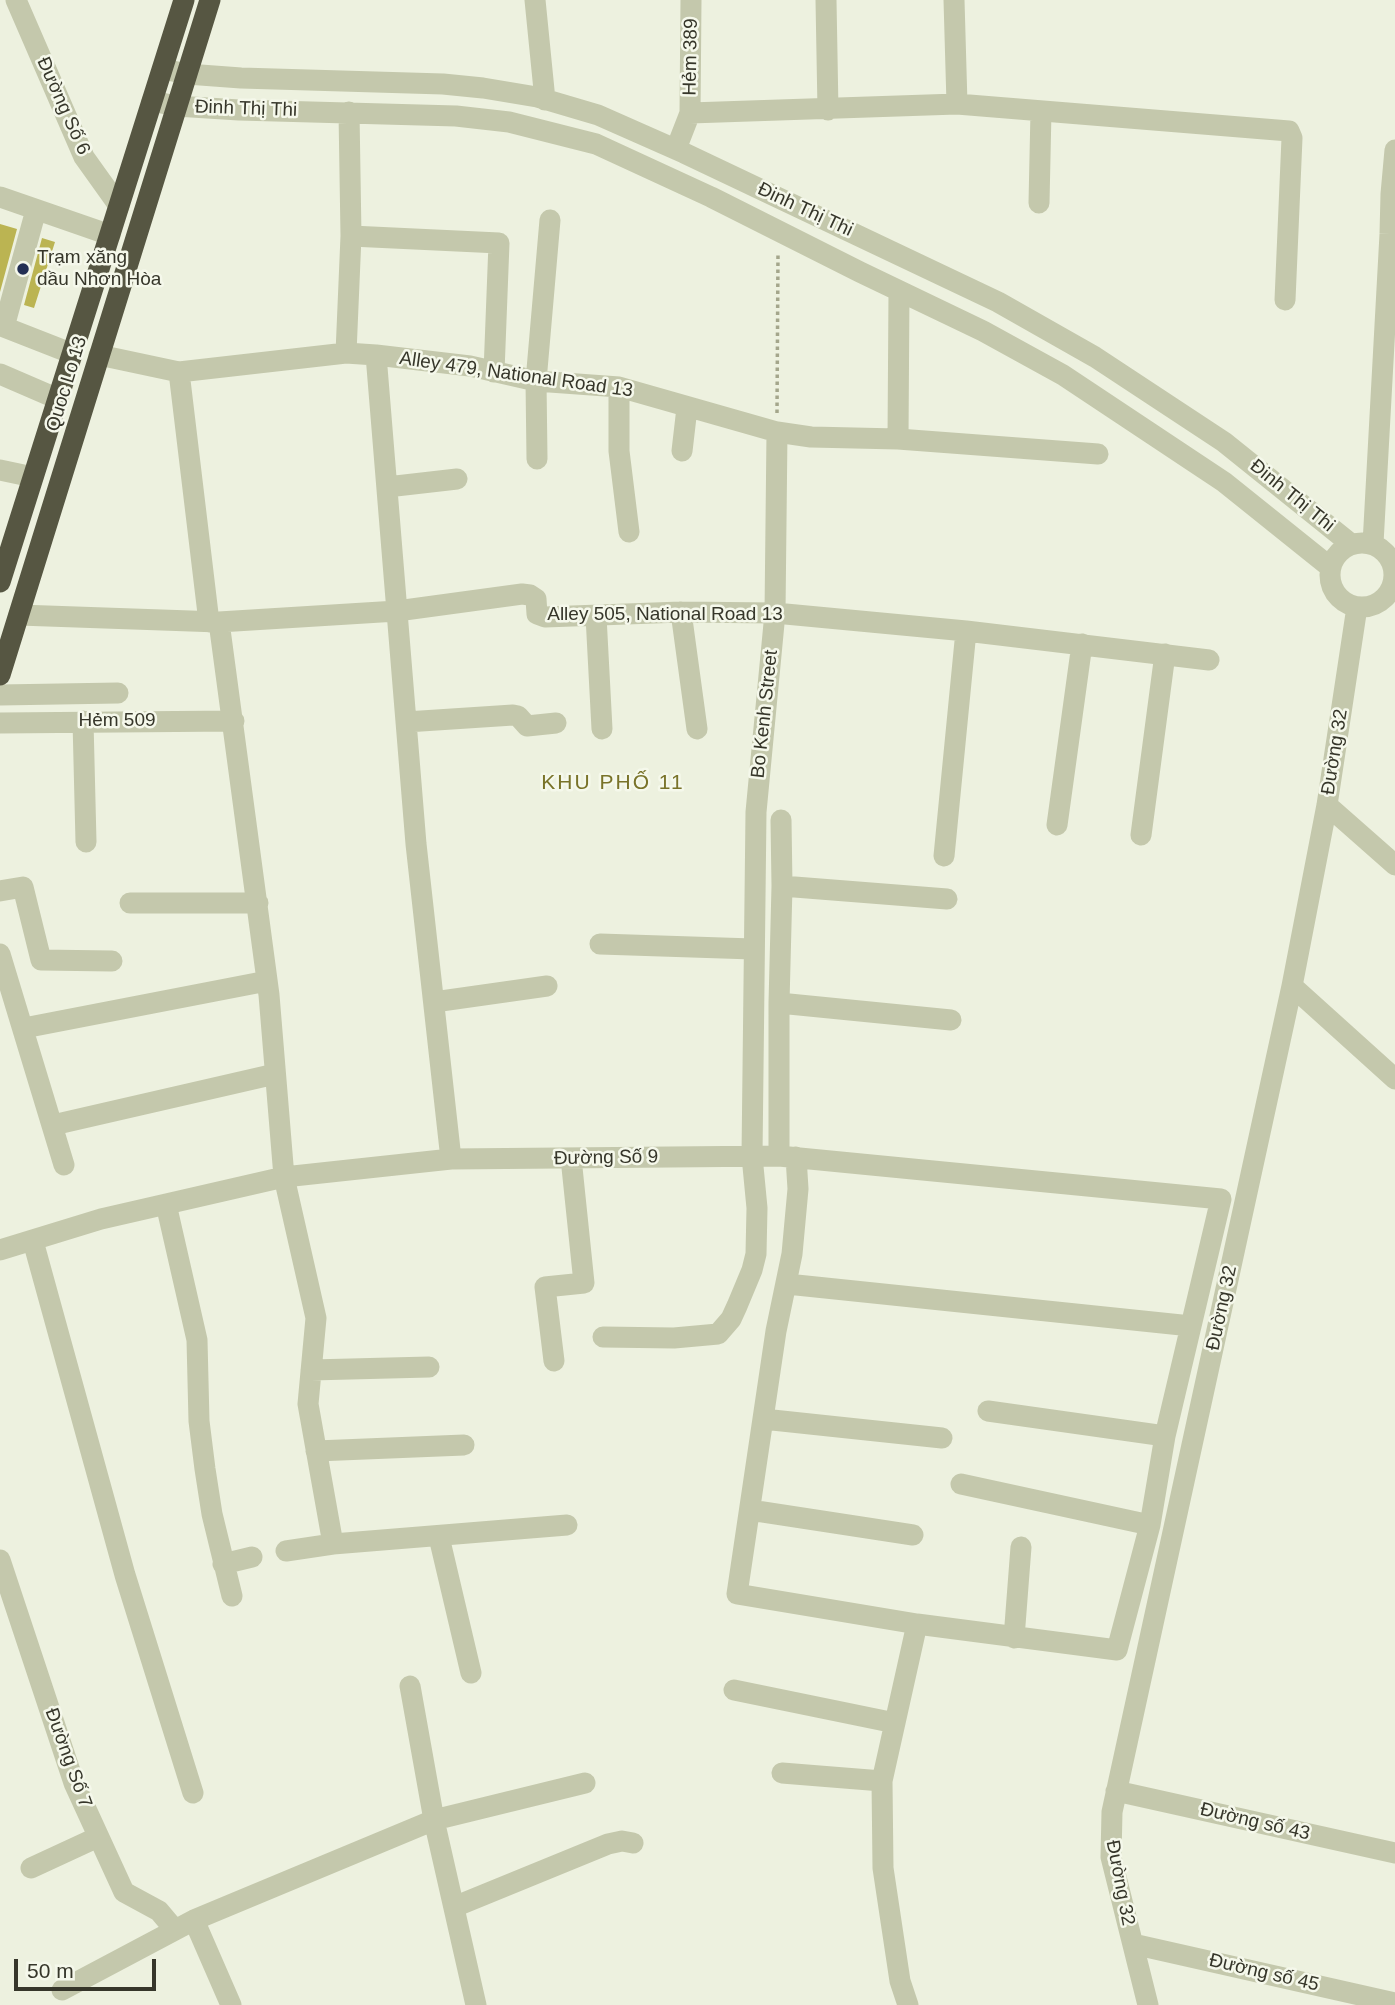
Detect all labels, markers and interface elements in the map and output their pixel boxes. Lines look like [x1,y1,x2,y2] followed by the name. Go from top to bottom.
[679,18,703,96] street label: Hẻm 389
[31,54,95,158] street label: Đường Số 6
[194,96,298,122] street label: Đinh Thị Thi
[754,178,856,242] street label: Đinh Thị Thi
[37,247,161,291] place label: Trạm xăng dầu Nhơn Hòa
[15,261,31,277] marker: Trạm xăng dầu Nhơn Hòa
[42,334,92,434] street label: Quoc Lo 13
[398,347,634,403] street label: Alley 479, National Road 13
[1245,455,1339,537] street label: Đinh Thị Thi
[547,604,783,626] street label: Alley 505, National Road 13
[747,649,783,779] street label: Bo Kenh Street
[1317,708,1353,796] street label: Đường 32
[78,710,156,732] street label: Hẻm 509
[543,770,683,796] district label: KHU PHỐ 11
[554,1146,658,1170] street label: Đường Số 9
[1202,1263,1242,1353] street label: Đường 32
[39,1705,97,1811] street label: Đường Số 7
[1198,1798,1312,1846] street label: Đường số 43
[1101,1838,1139,1928] street label: Đường 32
[18,1946,159,1990] scale bar
[1207,1949,1321,1997] street label: Đường số 45
[27,1959,74,1982] text: 50 m

